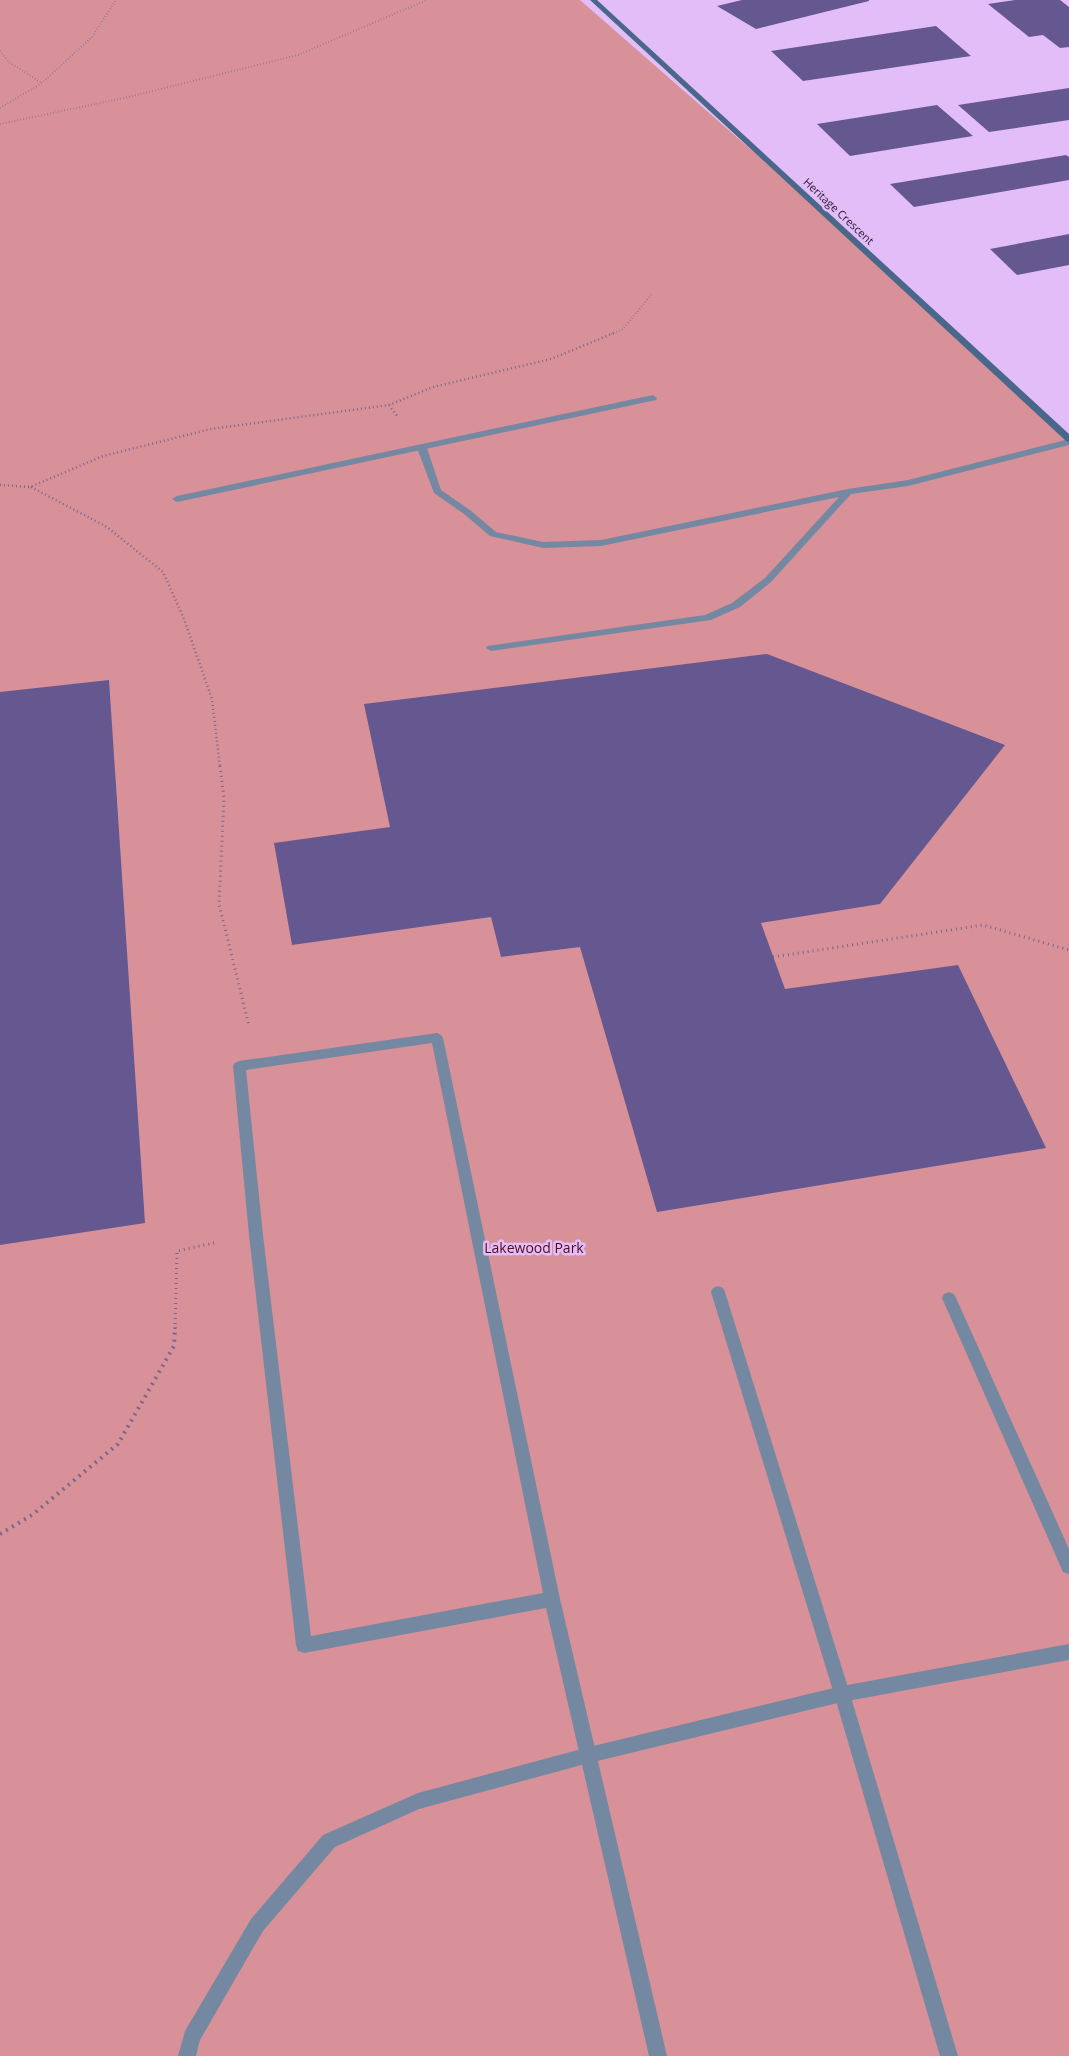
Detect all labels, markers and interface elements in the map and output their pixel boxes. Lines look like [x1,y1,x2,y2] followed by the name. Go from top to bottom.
[800,174,878,248] street label: Heritage Crescent
[484,1238,584,1257] park label: Lakewood Park

